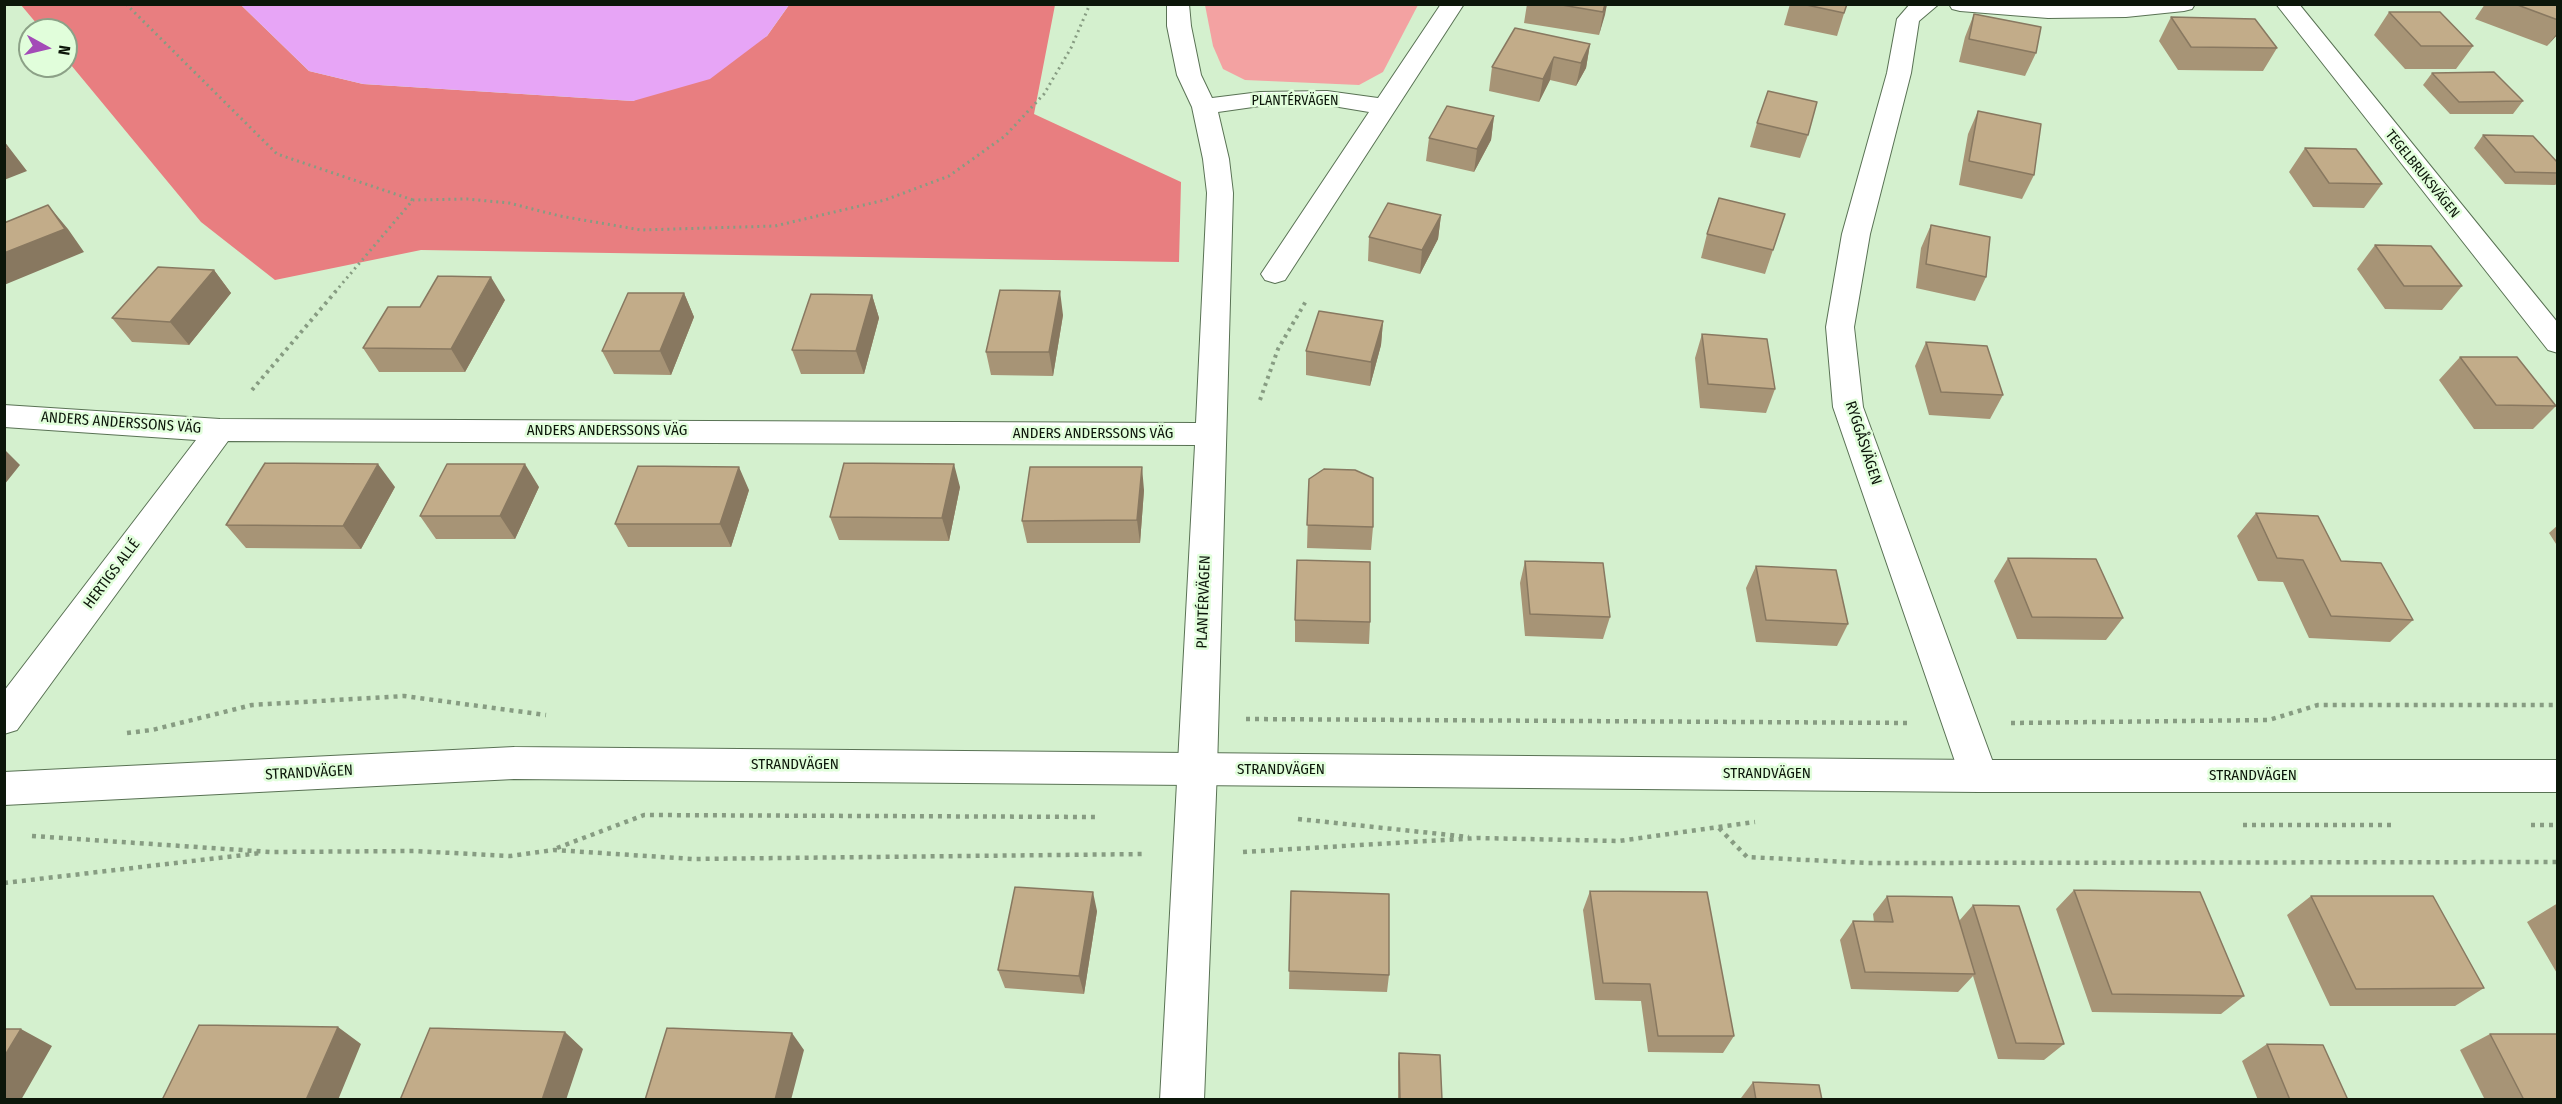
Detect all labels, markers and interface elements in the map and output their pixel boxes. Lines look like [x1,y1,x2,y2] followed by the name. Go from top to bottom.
[18,18,78,78] north arrow
[54,44,74,56] text: N
[1251,93,1339,109] street label: PLANTÉRVÄGEN
[2381,127,2463,221] street label: TEGELBRUKSVÄGEN
[1841,399,1885,487] street label: RYGGÅSVÄGEN
[40,408,202,438] street label: ANDERS ANDERSSONS VÄG
[527,422,687,440] street label: ANDERS ANDERSSONS VÄG
[1013,425,1173,443] street label: ANDERS ANDERSSONS VÄG
[80,536,144,612] street label: HERTIGS ALLÉ
[1193,555,1215,649] street label: PLANTÉRVÄGEN
[751,756,839,774] street label: STRANDVÄGEN
[1237,761,1325,779] street label: STRANDVÄGEN
[265,762,353,784] street label: STRANDVÄGEN
[1723,765,1811,783] street label: STRANDVÄGEN
[2209,767,2297,785] street label: STRANDVÄGEN

